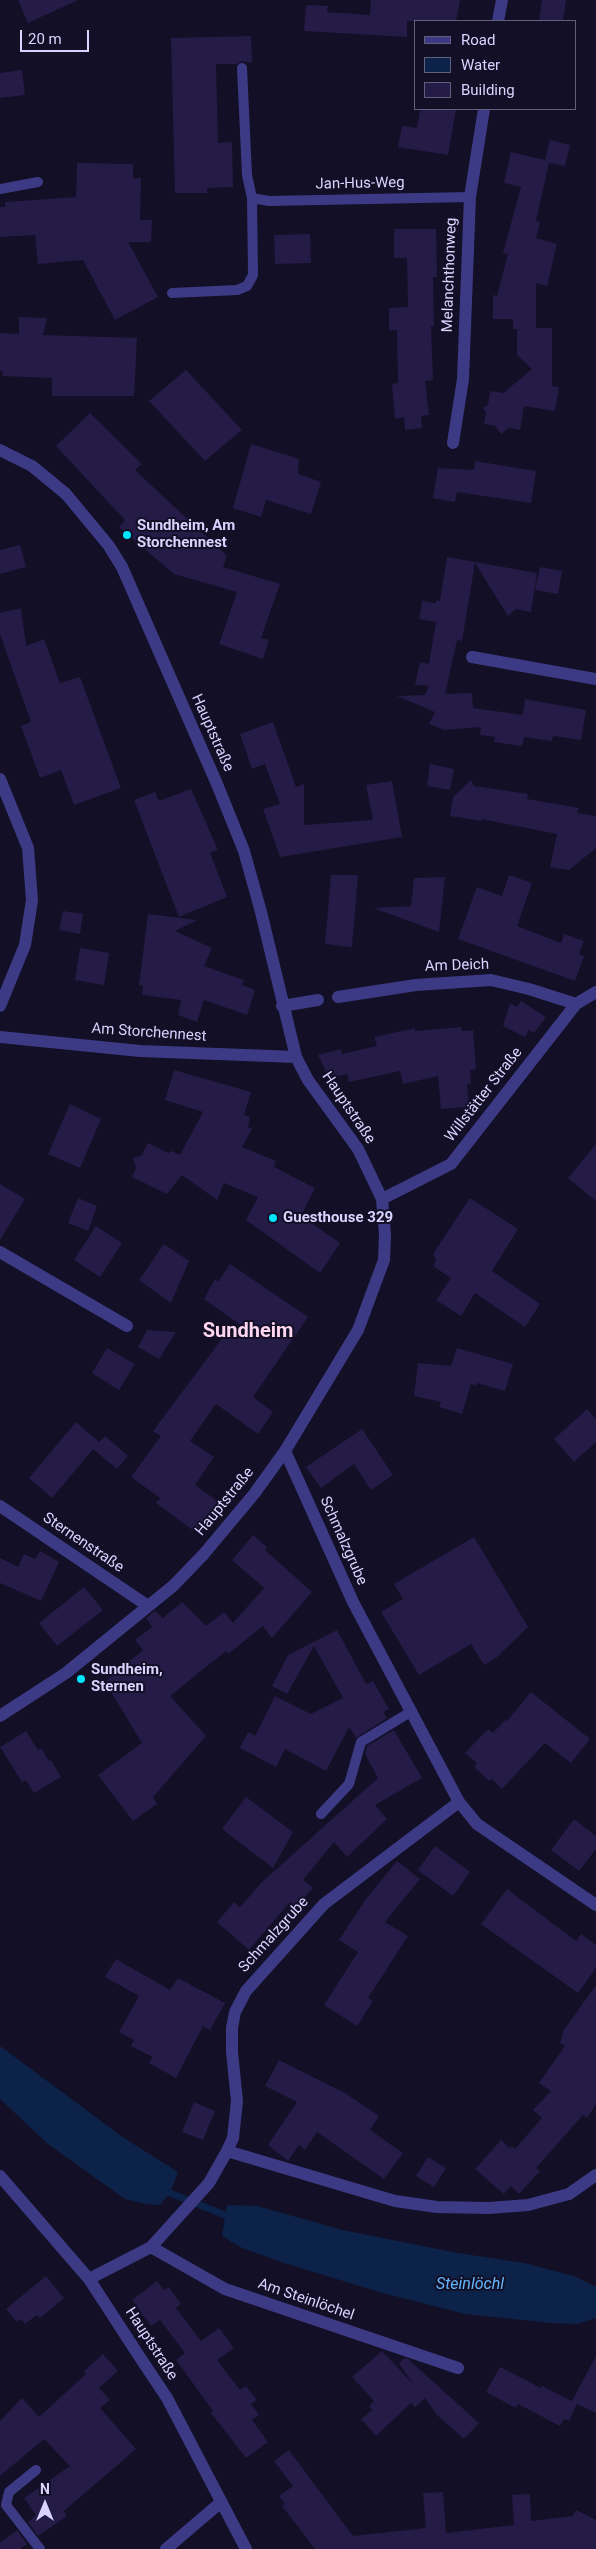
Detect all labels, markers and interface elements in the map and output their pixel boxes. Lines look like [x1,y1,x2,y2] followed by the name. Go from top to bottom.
[22,20,91,52] scale bar
[414,20,576,110] legend
[28,30,62,48] text: 20 m
[461,31,495,49] text: Road
[461,56,500,74] text: Water
[461,81,515,99] text: Building
[315,174,405,194] street label: Jan-Hus-Weg
[439,217,461,333] street label: Melanchthonweg
[137,517,235,552] place label: Sundheim, Am Storchennest
[121,529,133,541] marker: Sundheim, Am Storchennest
[187,691,237,775] street label: Hauptstraße
[425,956,489,976] street label: Am Deich
[91,1020,207,1046] street label: Am Storchennest
[441,1044,527,1146] street label: Willstätter Straße
[317,1069,379,1147] street label: Hauptstraße
[283,1209,393,1227] place label: Guesthouse 329
[267,1212,279,1224] marker: Guesthouse 329
[203,1320,293,1344] district label: Sundheim
[192,1464,258,1540] street label: Hauptstraße
[315,1494,371,1588] street label: Schmalzgrube
[39,1509,127,1577] street label: Sternenstraße
[91,1661,163,1696] place label: Sundheim, Sternen
[75,1673,87,1685] marker: Sundheim, Sternen
[235,1894,313,1976] street label: Schmalzgrube
[256,2275,356,2325] street label: Am Steinlöchel
[436,2275,504,2295] water label: Steinlöchl
[121,2304,181,2384] street label: Hauptstraße
[20,2479,70,2529] north arrow
[40,2481,50,2497] text: N

